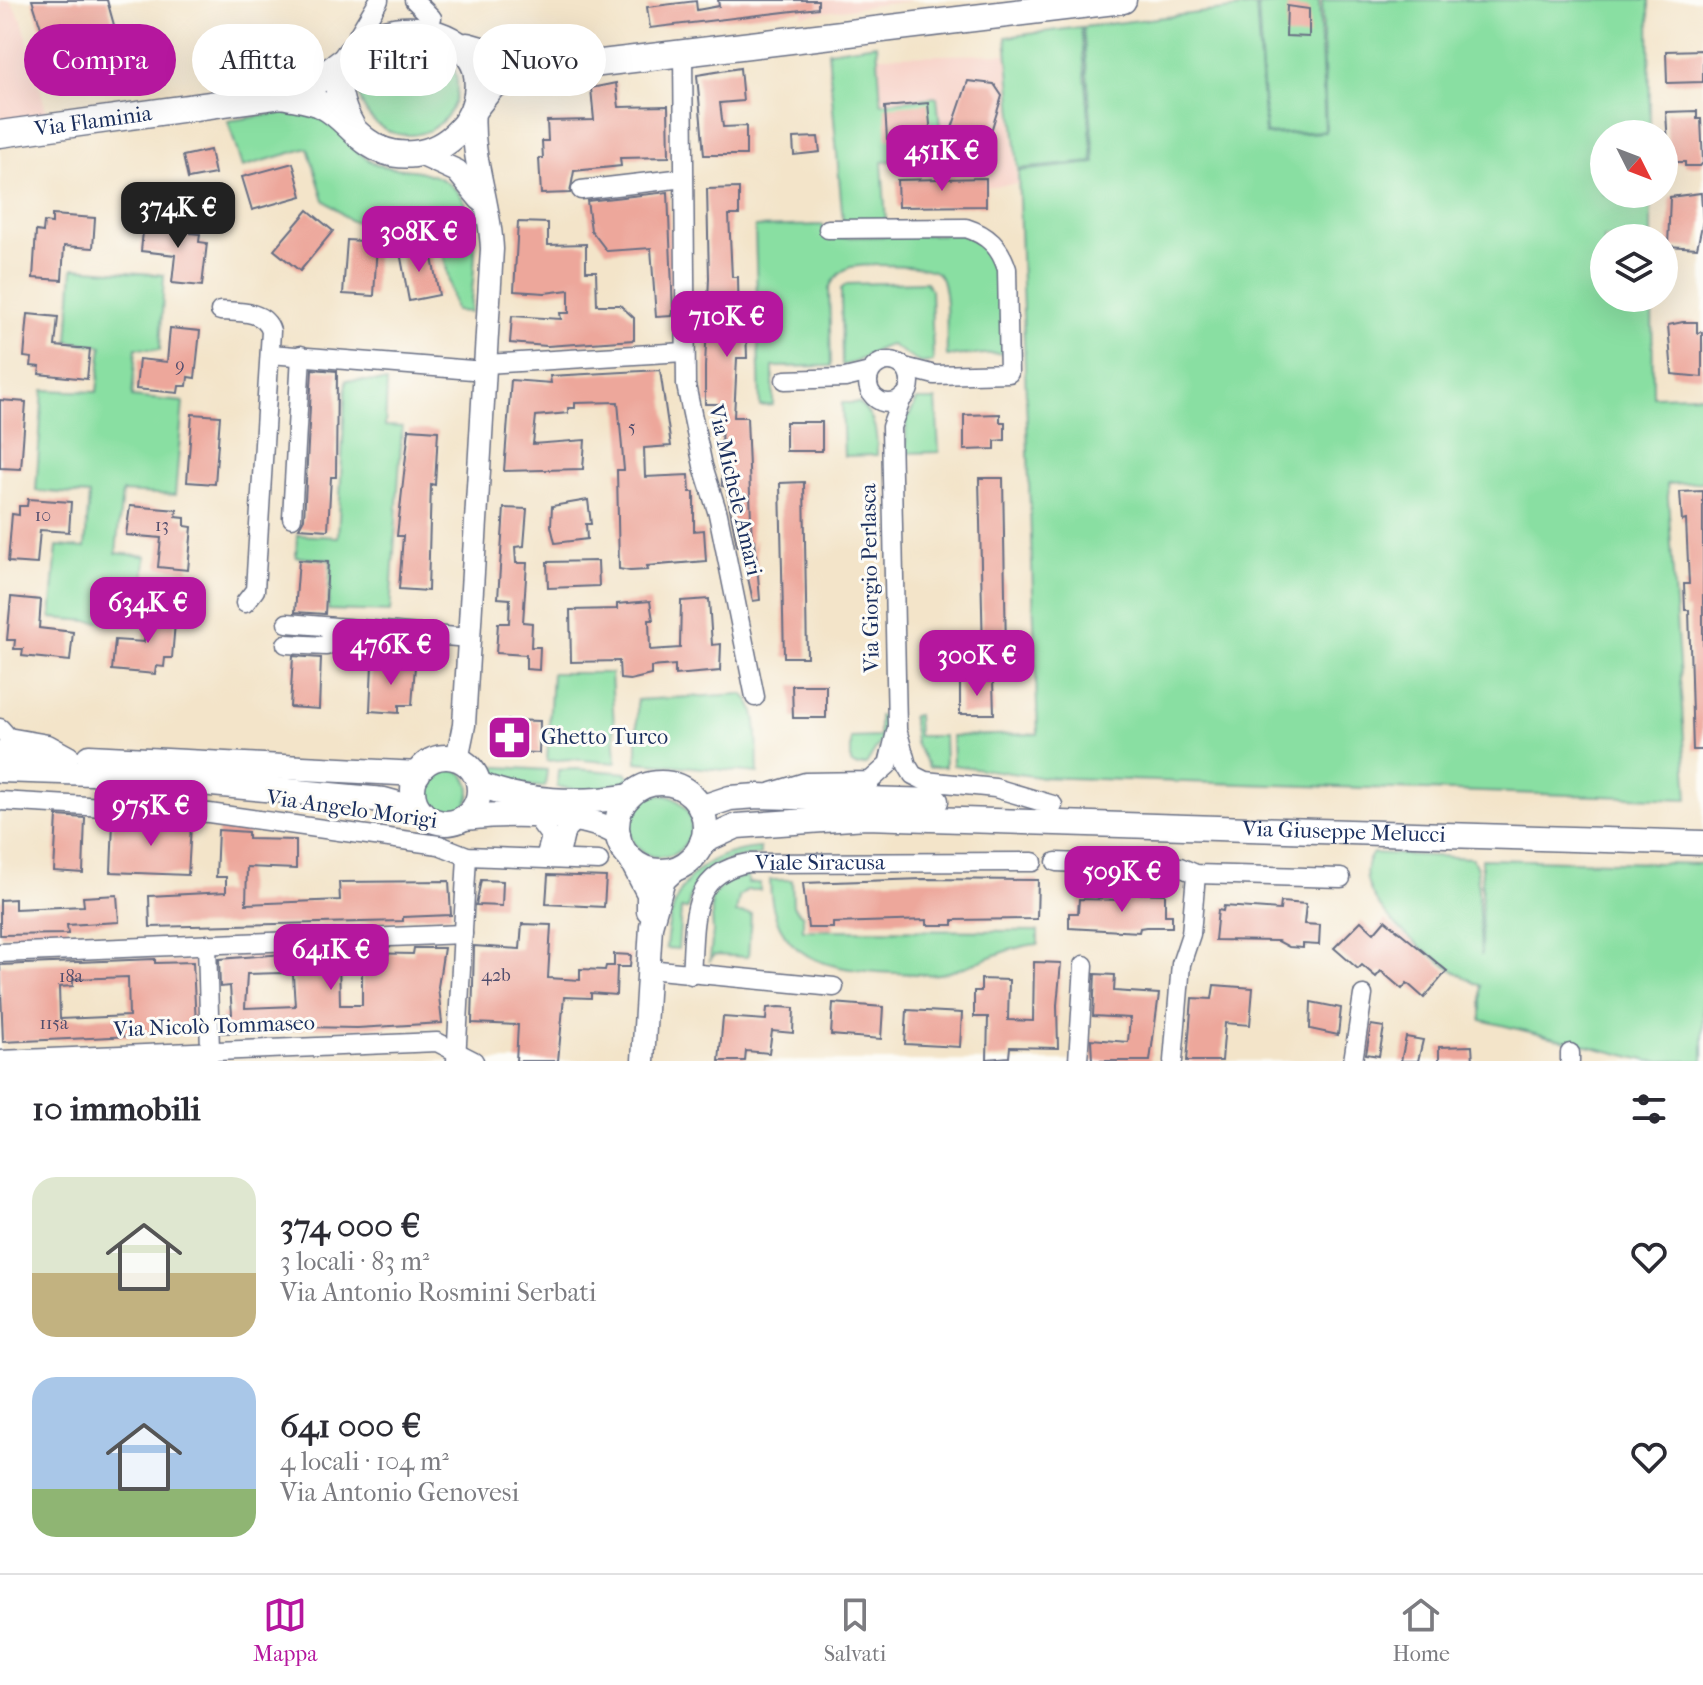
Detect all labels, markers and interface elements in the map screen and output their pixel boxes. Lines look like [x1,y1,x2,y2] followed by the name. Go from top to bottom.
[24,24,176,96] chip: Compra
[192,24,324,96] chip: Affitta
[340,24,457,96] chip: Filtri
[473,24,606,96] chip: Nuovo
[32,100,154,142] street label: Via Flaminia
[1590,120,1678,208] north arrow
[1590,120,1678,312] map controls
[877,125,1007,193] pin: 451K €
[904,135,980,166] text: 451K €
[113,182,243,250] pin: 374K €
[139,192,217,223] text: 374K €
[354,206,484,274] pin: 308K €
[380,216,458,247] text: 308K €
[1590,224,1678,312] button: layers
[662,291,792,359] pin: 710K €
[689,301,765,332] text: 710K €
[175,355,185,376] house number: 9
[702,401,767,579] street label: Via Michele Amari
[628,417,636,438] house number: 5
[855,482,885,674] street label: Via Giorgio Perlasca
[35,505,51,526] house number: 10
[155,515,169,536] house number: 13
[83,577,213,645] pin: 634K €
[108,587,188,618] text: 634K €
[326,619,456,687] pin: 476K €
[350,629,432,660] text: 476K €
[912,630,1042,698] pin: 300K €
[937,640,1017,671] text: 300K €
[486,713,534,761] pharmacy icon: Ghetto Turco
[541,724,668,750] place label: Ghetto Turco
[86,780,216,848] pin: 975K €
[264,784,439,834] street label: Via Angelo Morigi
[112,790,190,821] text: 975K €
[1241,816,1447,848] street label: Via Giuseppe Melucci
[1057,846,1187,914] pin: 509K €
[754,850,886,876] street label: Viale Siracusa
[1082,856,1162,887] text: 509K €
[266,924,396,992] pin: 641K €
[292,934,370,965] text: 641K €
[481,965,511,986] house number: 42b
[59,966,84,987] house number: 18a
[112,1009,315,1043] street label: Via Nicolò Tommaseo
[40,1013,69,1034] house number: 115a
[1627,1087,1671,1131] icon: filters
[32,1089,201,1129] text: 10 immobili
[280,1206,421,1246] text: 374 000 €
[96,1209,192,1305] icon: home
[1627,1235,1671,1279] icon: heart
[280,1246,429,1277] text: 3 locali · 83 m²
[280,1277,596,1308] text: Via Antonio Rosmini Serbati
[280,1406,422,1446] text: 641 000 €
[96,1409,192,1505] icon: home
[1627,1435,1671,1479] icon: heart
[280,1446,449,1477] text: 4 locali · 104 m²
[280,1477,519,1508] text: Via Antonio Genovesi
[253,1593,317,1667] tab: Mappa
[824,1593,886,1667] tab: Salvati
[1393,1593,1450,1667] tab: Home

